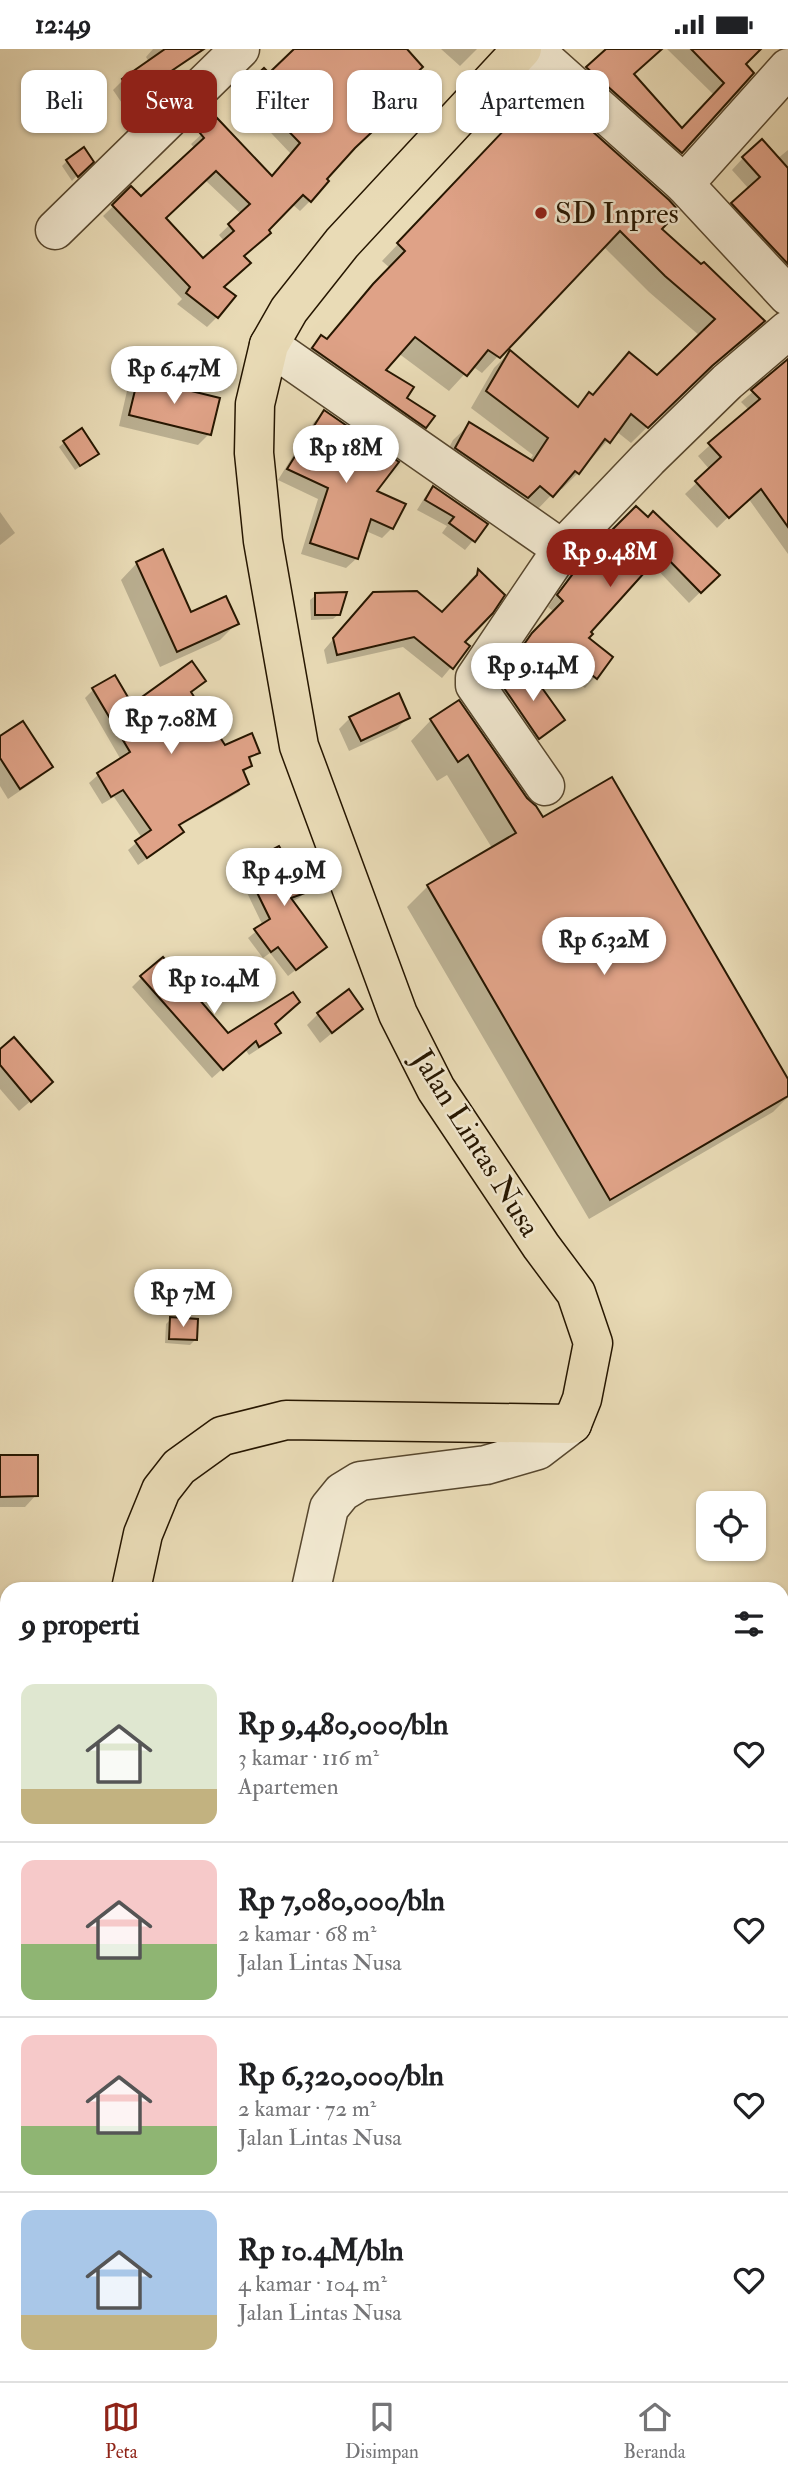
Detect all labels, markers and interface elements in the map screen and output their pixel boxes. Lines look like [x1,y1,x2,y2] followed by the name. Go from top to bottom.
[35,9,91,41] text: 12:49
[21,70,107,133] chip: Beli
[121,70,217,133] chip: Sewa
[231,70,333,133] chip: Filter
[347,70,442,133] chip: Baru
[456,70,609,133] chip: Apartemen
[555,195,679,232] place label: SD Inpres
[533,205,549,221] marker: SD Inpres
[102,347,246,406] pin: Rp 6.47M
[127,354,221,383] text: Rp 6.47M
[289,425,403,485] pin: Rp 18M
[309,433,383,462] text: Rp 18M
[538,529,682,589] pin: Rp 9.48M
[563,537,657,566] text: Rp 9.48M
[461,643,605,703] pin: Rp 9.14M
[487,651,579,680] text: Rp 9.14M
[99,697,243,756] pin: Rp 7.08M
[125,704,217,733] text: Rp 7.08M
[219,849,349,908] pin: Rp 4.9M
[242,856,326,885] text: Rp 4.9M
[532,918,676,977] pin: Rp 6.32M
[558,925,650,954] text: Rp 6.32M
[142,957,286,1016] pin: Rp 10.4M
[168,964,260,993] text: Rp 10.4M
[403,1042,549,1244] street label: Jalan Lintas Nusa
[134,1269,232,1329] pin: Rp 7M
[150,1277,216,1306] text: Rp 7M
[696,1491,766,1561] map controls
[696,1491,766,1561] button: locate
[730,1605,768,1643] icon: filters
[21,1606,140,1643] text: 9 properti
[238,1706,449,1743] text: Rp 9,480,000/bln
[77,1712,161,1796] icon: home
[730,1735,768,1773] icon: heart
[238,1743,379,1772] text: 3 kamar · 116 m²
[238,1772,339,1801] text: Apartemen
[238,1882,445,1919] text: Rp 7,080,000/bln
[77,1888,161,1972] icon: home
[730,1911,768,1949] icon: heart
[238,1919,376,1948] text: 2 kamar · 68 m²
[238,1948,402,1977] text: Jalan Lintas Nusa
[238,2057,444,2094] text: Rp 6,320,000/bln
[77,2063,161,2147] icon: home
[730,2086,768,2124] icon: heart
[238,2094,376,2123] text: 2 kamar · 72 m²
[238,2123,402,2152] text: Jalan Lintas Nusa
[238,2232,404,2269] text: Rp 10.4M/bln
[77,2238,161,2322] icon: home
[730,2261,768,2299] icon: heart
[238,2269,387,2298] text: 4 kamar · 104 m²
[238,2298,402,2327] text: Jalan Lintas Nusa
[102,2398,140,2464] tab: Peta
[345,2398,419,2464] tab: Disimpan
[623,2398,686,2464] tab: Beranda

